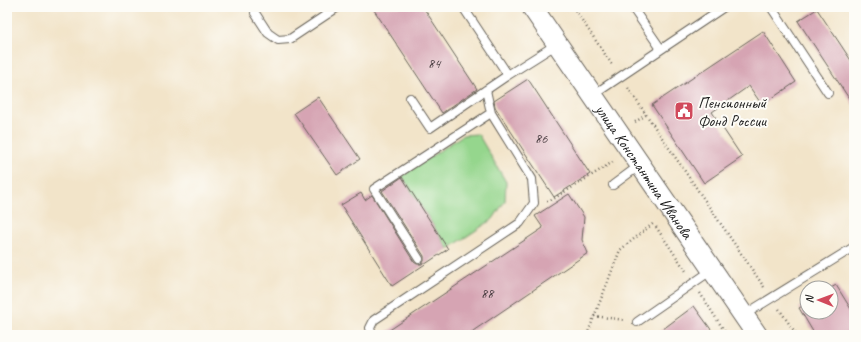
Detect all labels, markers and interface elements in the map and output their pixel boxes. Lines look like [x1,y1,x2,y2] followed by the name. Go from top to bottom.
[428,55,442,72] house number: 84
[698,93,767,131] place label: Пенсионный Фонд России
[590,100,698,244] street label: улица Константина Иванова
[673,100,695,122] public building icon: Пенсионный Фонд России
[535,130,548,147] house number: 86
[799,280,839,320] north arrow
[481,285,495,302] house number: 88
[802,294,816,303] text: N

